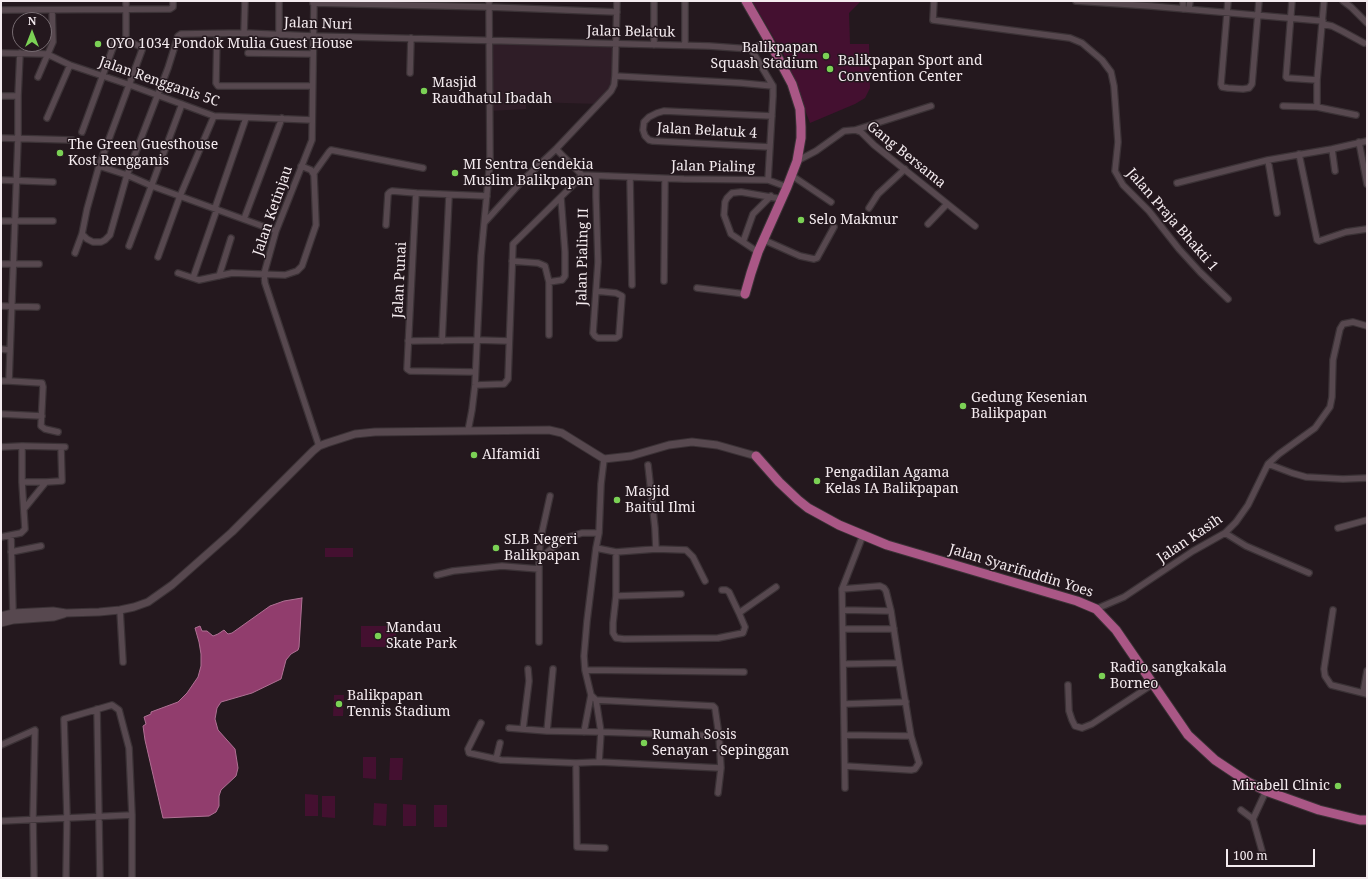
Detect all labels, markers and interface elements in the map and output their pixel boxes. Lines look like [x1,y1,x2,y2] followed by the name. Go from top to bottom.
[12,12,52,52] north arrow
[28,13,36,28] text: N
[284,14,352,34] street label: Jalan Nuri
[587,23,675,41] street label: Jalan Belatuk
[106,36,353,52] place label: OYO 1034 Pondok Mulia Guest House
[93,39,103,49] marker: OYO 1034 Pondok Mulia Guest House
[711,40,818,72] place label: Balikpapan Squash Stadium
[821,51,831,61] marker: Balikpapan Squash Stadium
[97,53,221,111] street label: Jalan Rengganis 5C
[838,53,983,86] place label: Balikpapan Sport and Convention Center
[825,64,835,74] marker: Balikpapan Sport and Convention Center
[432,75,552,108] place label: Masjid Raudhatul Ibadah
[419,86,429,96] marker: Masjid Raudhatul Ibadah
[863,118,949,192] street label: Gang Bersama
[657,120,757,142] street label: Jalan Belatuk 4
[68,137,218,170] place label: The Green Guesthouse Kost Rengganis
[55,148,65,158] marker: The Green Guesthouse Kost Rengganis
[463,157,594,190] place label: MI Sentra Cendekia Muslim Balikpapan
[671,158,755,176] street label: Jalan Pialing
[250,164,296,258] street label: Jalan Ketinjau
[1123,165,1221,275] street label: Jalan Praja Bhakti 1
[450,168,460,178] marker: MI Sentra Cendekia Muslim Balikpapan
[574,208,592,306] street label: Jalan Pialing II
[809,212,898,228] place label: Selo Makmur
[796,215,806,225] marker: Selo Makmur
[390,241,410,319] street label: Jalan Punai
[971,390,1087,422] place label: Gedung Kesenian Balikpapan
[958,401,968,411] marker: Gedung Kesenian Balikpapan
[482,447,540,463] place label: Alfamidi
[469,450,479,460] marker: Alfamidi
[825,465,959,498] place label: Pengadilan Agama Kelas IA Balikpapan
[812,476,822,486] marker: Pengadilan Agama Kelas IA Balikpapan
[625,484,696,516] place label: Masjid Baitul Ilmi
[612,495,622,505] marker: Masjid Baitul Ilmi
[1154,511,1226,567] street label: Jalan Kasih
[504,532,580,564] place label: SLB Negeri Balikpapan
[947,541,1095,601] street label: Jalan Syarifuddin Yoes
[491,543,501,553] marker: SLB Negeri Balikpapan
[386,620,457,652] place label: Mandau Skate Park
[373,631,383,641] marker: Mandau Skate Park
[1110,660,1227,692] place label: Radio sangkakala Borneo
[1097,671,1107,681] marker: Radio sangkakala Borneo
[347,688,450,720] place label: Balikpapan Tennis Stadium
[334,699,344,709] marker: Balikpapan Tennis Stadium
[652,727,789,760] place label: Rumah Sosis Senayan - Sepinggan
[639,738,649,748] marker: Rumah Sosis Senayan - Sepinggan
[1232,778,1330,794] place label: Mirabell Clinic
[1333,781,1343,791] marker: Mirabell Clinic
[1228,841,1317,867] scale bar
[1233,847,1268,864] text: 100 m

